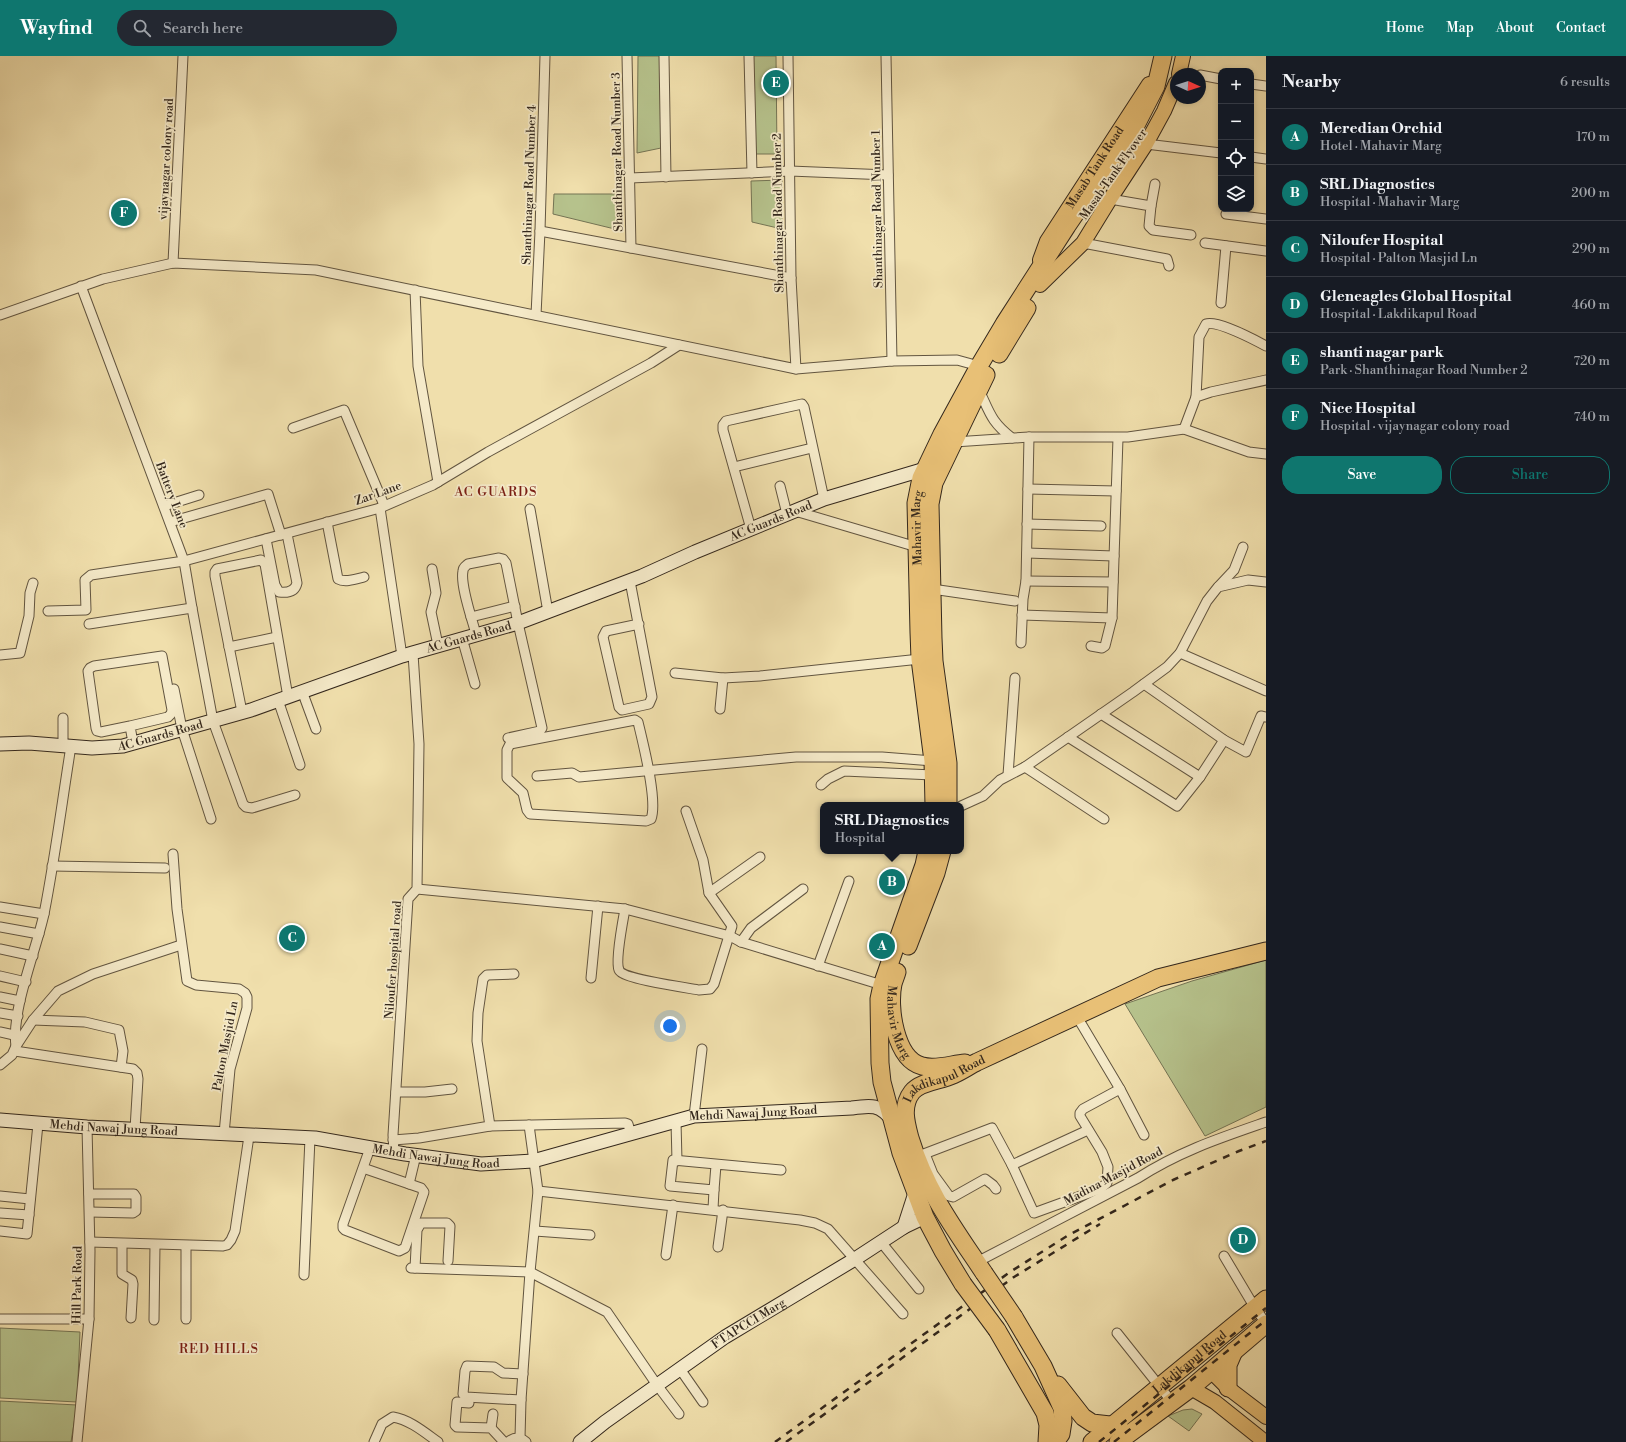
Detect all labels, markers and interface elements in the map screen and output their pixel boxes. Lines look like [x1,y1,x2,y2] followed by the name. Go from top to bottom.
[117,10,397,46] search box
[20,16,93,40] text: Wayfind
[131,17,153,39] icon: search
[163,19,243,38] text: Search here
[1386,19,1424,37] text: Home
[1446,19,1474,37] text: Map
[1496,19,1534,37] text: About
[1556,19,1606,37] text: Contact
[763,68,789,98] pin: E
[1170,68,1206,104] north arrow
[1218,68,1254,212] map controls
[1218,68,1254,104] button: +
[1282,71,1341,93] text: Nearby
[609,72,626,232] street label: Shanthinagar Road Number 3
[1560,74,1610,90] text: 6 results
[156,98,177,221] street label: vijaynagar colony road
[1218,104,1254,140] button: −
[519,105,540,265] street label: Shanthinagar Road Number 4
[1320,119,1443,138] text: Meredian Orchid
[1063,124,1127,212] street label: Masab Tank Road
[1076,126,1150,223] street label: Masab Tank Flyover
[869,129,886,288] street label: Shanthinagar Road Number 1
[1290,129,1300,145] text: A
[1576,129,1610,145] text: 170 m
[770,133,787,293] street label: Shanthinagar Road Number 2
[1320,138,1442,154] text: Hotel · Mahavir Marg
[1218,140,1254,176] button: locate
[1320,175,1435,194] text: SRL Diagnostics
[1218,176,1254,212] button: layers
[1290,185,1300,201] text: B
[1571,185,1610,201] text: 200 m
[1320,194,1459,210] text: Hospital · Mahavir Marg
[111,198,137,228] pin: F
[1320,231,1443,250] text: Niloufer Hospital
[1290,241,1300,257] text: C
[1572,241,1610,257] text: 290 m
[1320,250,1477,266] text: Hospital · Palton Masjid Ln
[1320,287,1512,306] text: Gleneagles Global Hospital
[1290,297,1300,313] text: D
[1572,297,1610,313] text: 460 m
[1320,306,1477,322] text: Hospital · Lakdikapul Road
[1320,343,1444,362] text: shanti nagar park
[1290,353,1300,369] text: E
[1574,353,1610,369] text: 720 m
[1320,362,1528,378] text: Park · Shanthinagar Road Number 2
[1320,399,1416,418] text: Nice Hospital
[1290,409,1300,425] text: F
[1574,409,1610,425] text: 740 m
[1320,418,1510,434] text: Hospital · vijaynagar colony road
[1282,456,1442,494] button: Save
[1450,456,1610,494] button: Share
[152,459,191,531] street label: Battery Lane
[353,478,404,509] street label: Zar Lane
[454,484,537,500] district label: AC GUARDS
[909,488,927,566] street label: Mahavir Marg
[727,498,815,545] street label: AC Guards Road
[424,618,513,657] street label: AC Guards Road
[116,717,205,754] street label: AC Guards Road
[820,802,964,854] popup
[835,811,949,830] text: SRL Diagnostics
[835,830,885,846] text: Hospital
[879,867,905,897] pin: B
[382,900,405,1020] street label: Niloufer hospital road
[279,923,305,953] pin: C
[869,931,895,961] pin: A
[883,985,914,1063] street label: Mahavir Marg
[209,1000,242,1093] street label: Palton Masjid Ln
[660,1016,680,1036] your location
[900,1052,988,1105] street label: Lakdikapul Road
[689,1103,818,1124] street label: Mehdi Nawaj Jung Road
[49,1117,178,1139] street label: Mehdi Nawaj Jung Road
[371,1141,500,1172] street label: Mehdi Nawaj Jung Road
[1061,1144,1166,1209] street label: Madina Masjid Road
[1230,1225,1256,1255] pin: D
[69,1246,86,1324] street label: Hill Park Road
[709,1295,789,1352] street label: FTAPCCI Marg
[1150,1327,1230,1397] street label: Lakdikapul Road
[179,1341,259,1357] district label: RED HILLS

